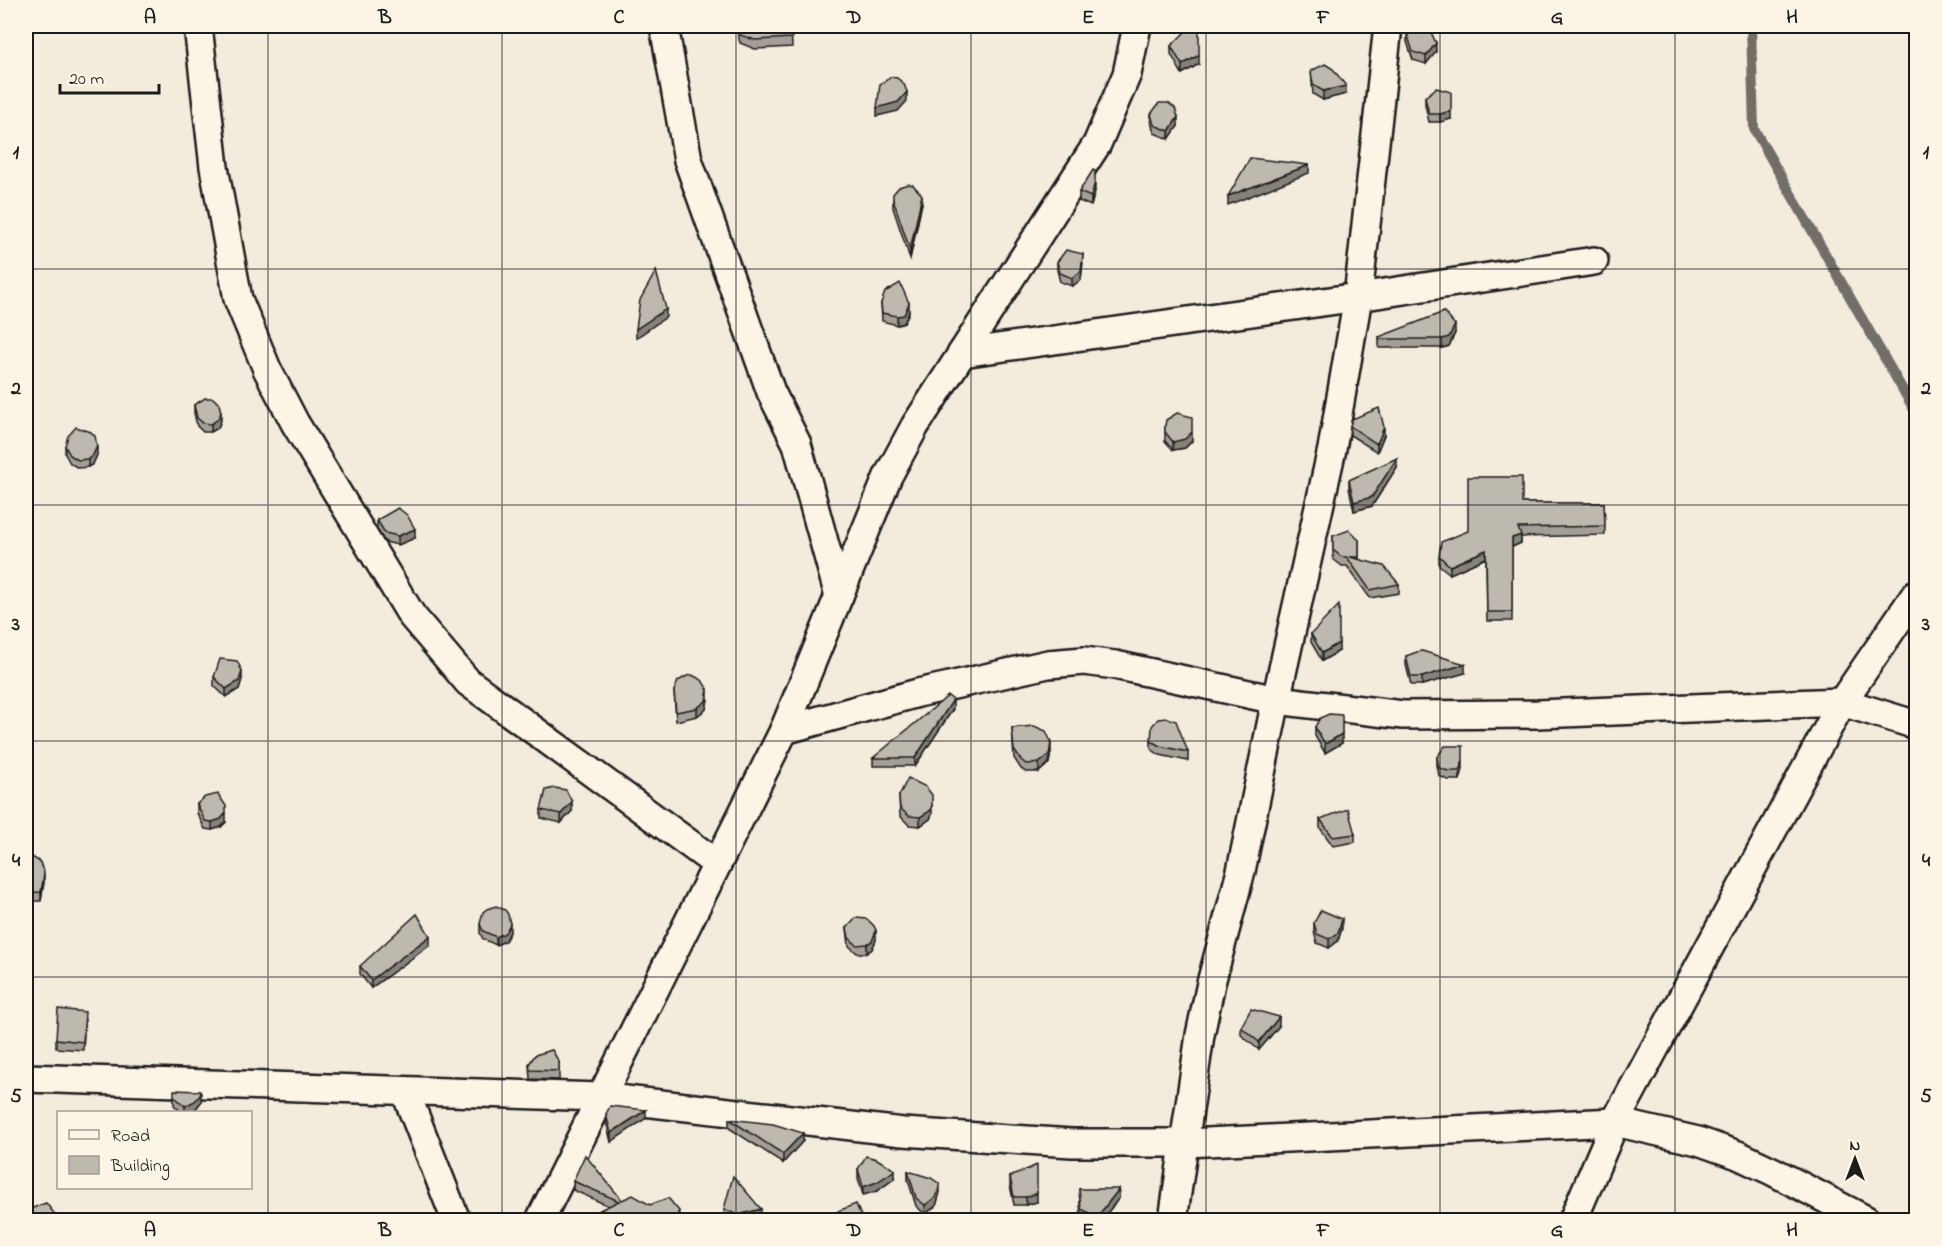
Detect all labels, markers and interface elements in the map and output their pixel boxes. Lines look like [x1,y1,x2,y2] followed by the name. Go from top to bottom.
[144,4,156,33] text: A
[377,4,392,33] text: B
[614,4,625,33] text: C
[846,4,861,33] text: D
[1082,4,1094,33] text: E
[1316,4,1330,33] text: F
[1551,4,1564,33] text: G
[1786,4,1798,33] text: H
[60,57,159,95] scale bar
[69,67,104,93] text: 20 m
[13,139,20,168] text: 1
[1923,139,1930,168] text: 1
[10,375,21,404] text: 2
[1920,375,1931,404] text: 2
[11,611,20,640] text: 3
[1921,611,1930,640] text: 3
[12,847,21,876] text: 4
[1922,847,1931,876] text: 4
[10,1083,22,1112] text: 5
[1920,1083,1932,1112] text: 5
[57,1111,252,1189] legend
[111,1124,150,1150] text: Road
[1825,1129,1885,1189] north arrow
[1850,1134,1861,1158] text: N
[110,1154,170,1181] text: Building
[144,1217,156,1246] text: A
[377,1217,392,1246] text: B
[614,1217,625,1246] text: C
[846,1217,861,1246] text: D
[1082,1217,1094,1246] text: E
[1316,1217,1330,1246] text: F
[1551,1217,1564,1246] text: G
[1786,1217,1798,1246] text: H

